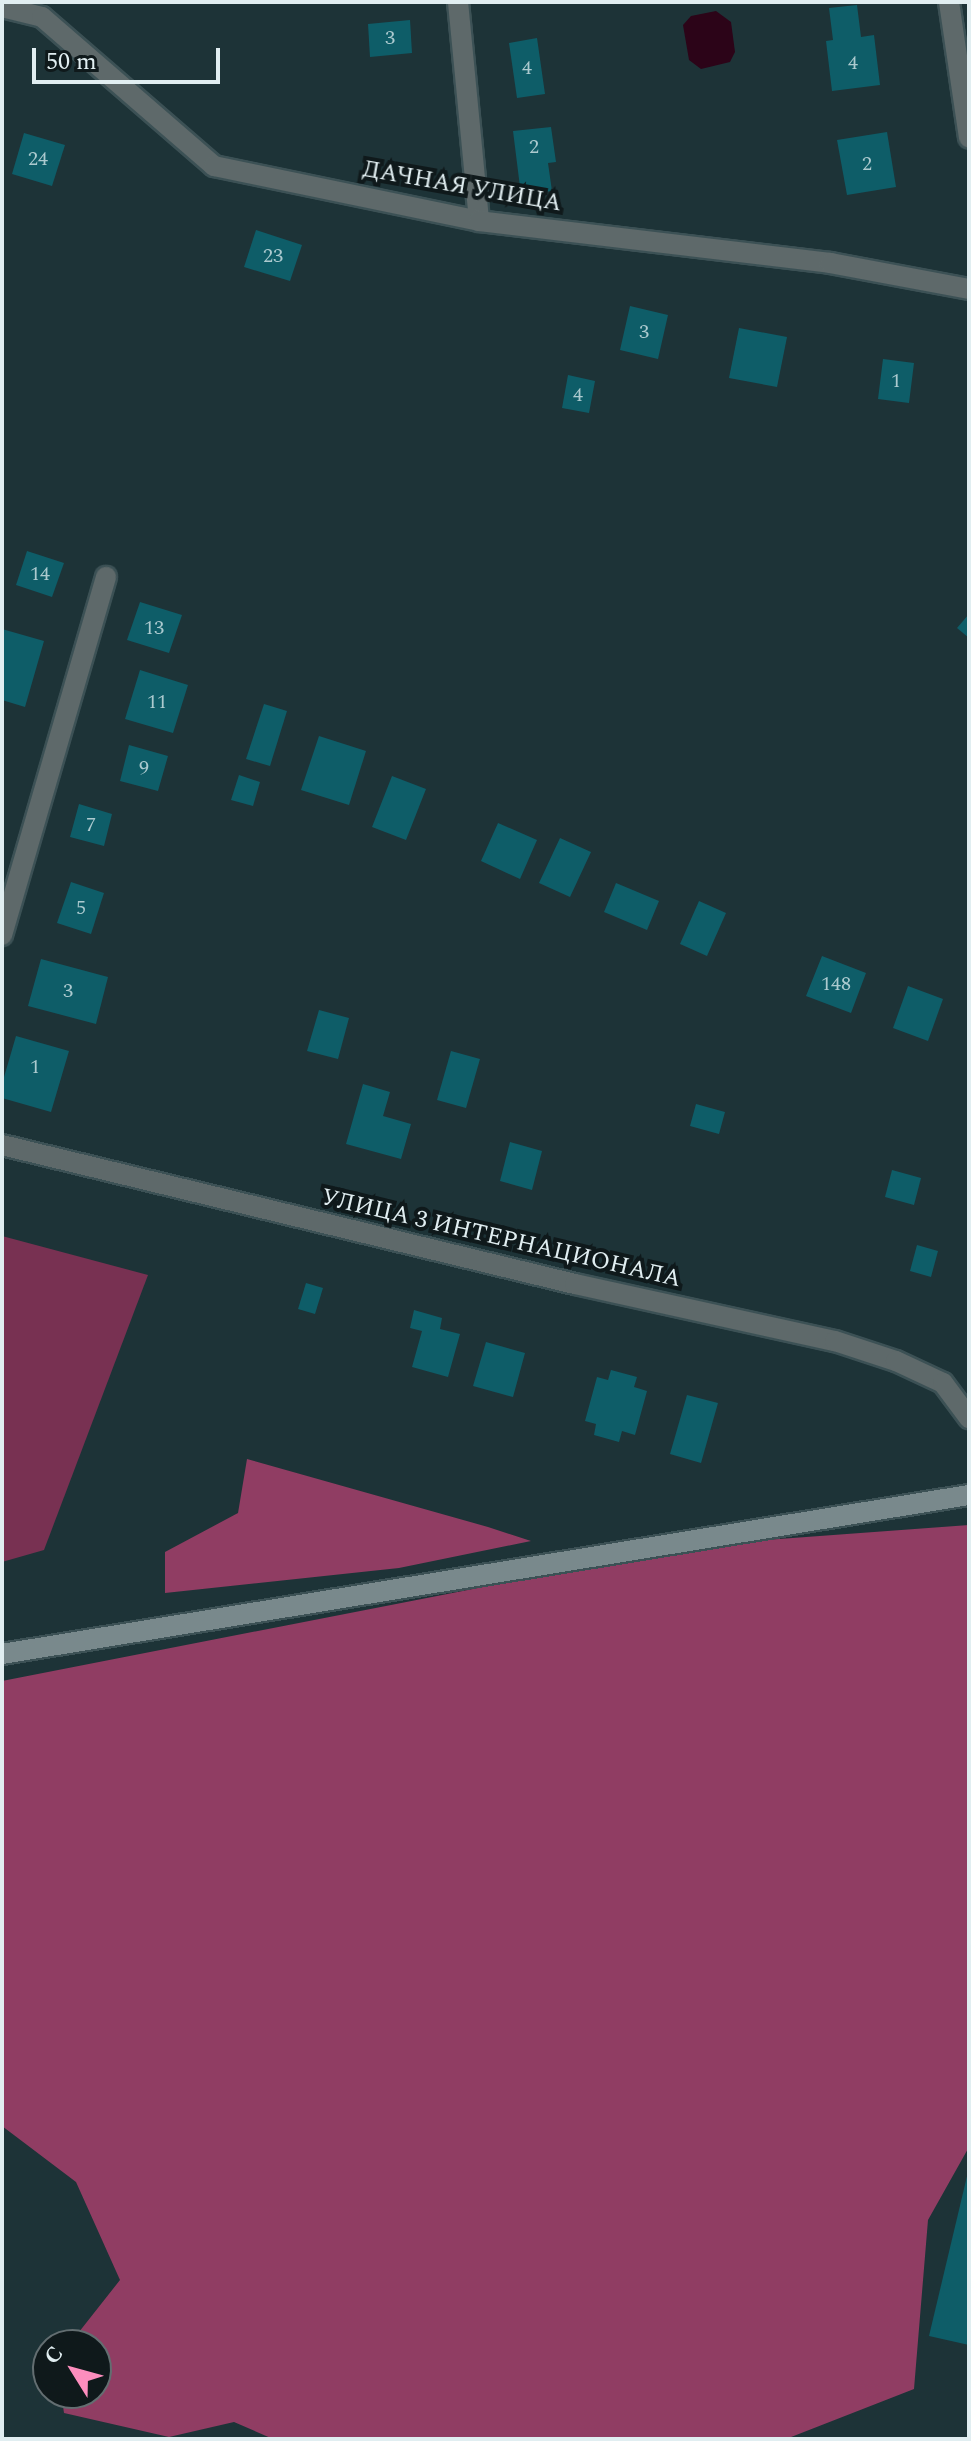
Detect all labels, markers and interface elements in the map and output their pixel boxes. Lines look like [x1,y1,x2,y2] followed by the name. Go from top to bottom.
[385,26,395,50] house number: 3
[36,32,224,82] scale bar
[46,44,97,80] text: 50 m
[848,51,858,75] house number: 4
[522,56,532,80] house number: 4
[529,135,539,159] house number: 2
[28,147,48,171] house number: 24
[862,152,872,176] house number: 2
[360,155,564,219] street label: ДАЧНАЯ УЛИЦА
[263,244,283,268] house number: 23
[639,320,649,344] house number: 3
[891,369,901,393] house number: 1
[573,383,583,407] house number: 4
[30,562,50,586] house number: 14
[144,616,164,640] house number: 13
[147,690,167,714] house number: 11
[139,756,149,780] house number: 9
[86,813,96,837] house number: 7
[76,896,86,920] house number: 5
[821,972,851,996] house number: 148
[63,979,73,1003] house number: 3
[30,1055,40,1079] house number: 1
[318,1184,684,1294] street label: УЛИЦА 3 ИНТЕРНАЦИОНАЛА
[32,2329,112,2409] north arrow
[36,2339,72,2372] text: С

